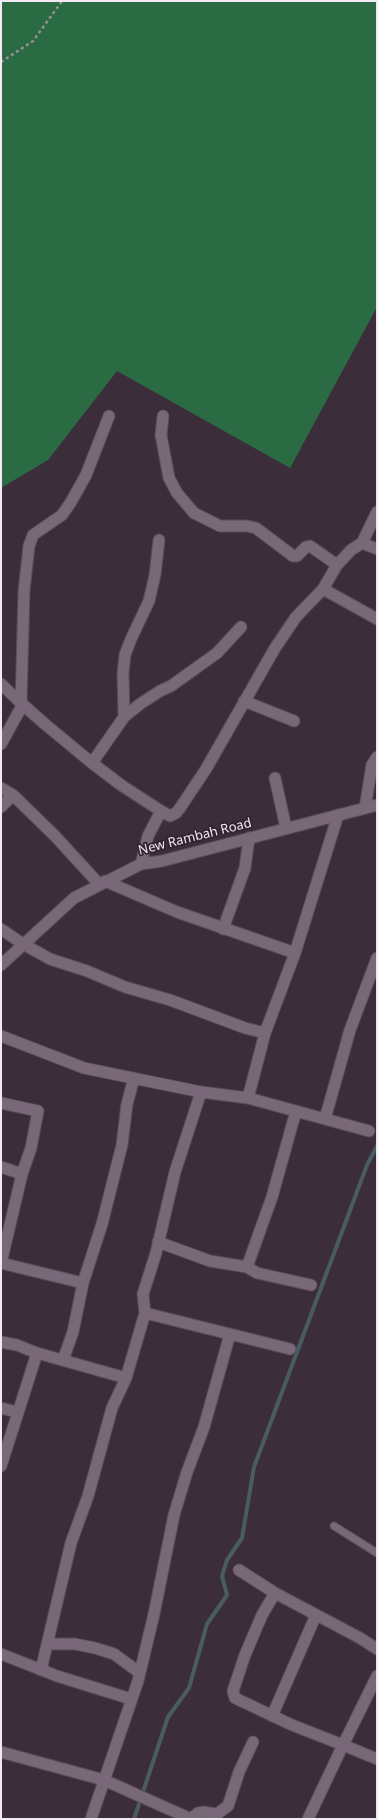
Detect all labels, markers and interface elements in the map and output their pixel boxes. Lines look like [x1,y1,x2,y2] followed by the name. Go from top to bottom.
[137,815,253,859] street label: New Rambah Road

